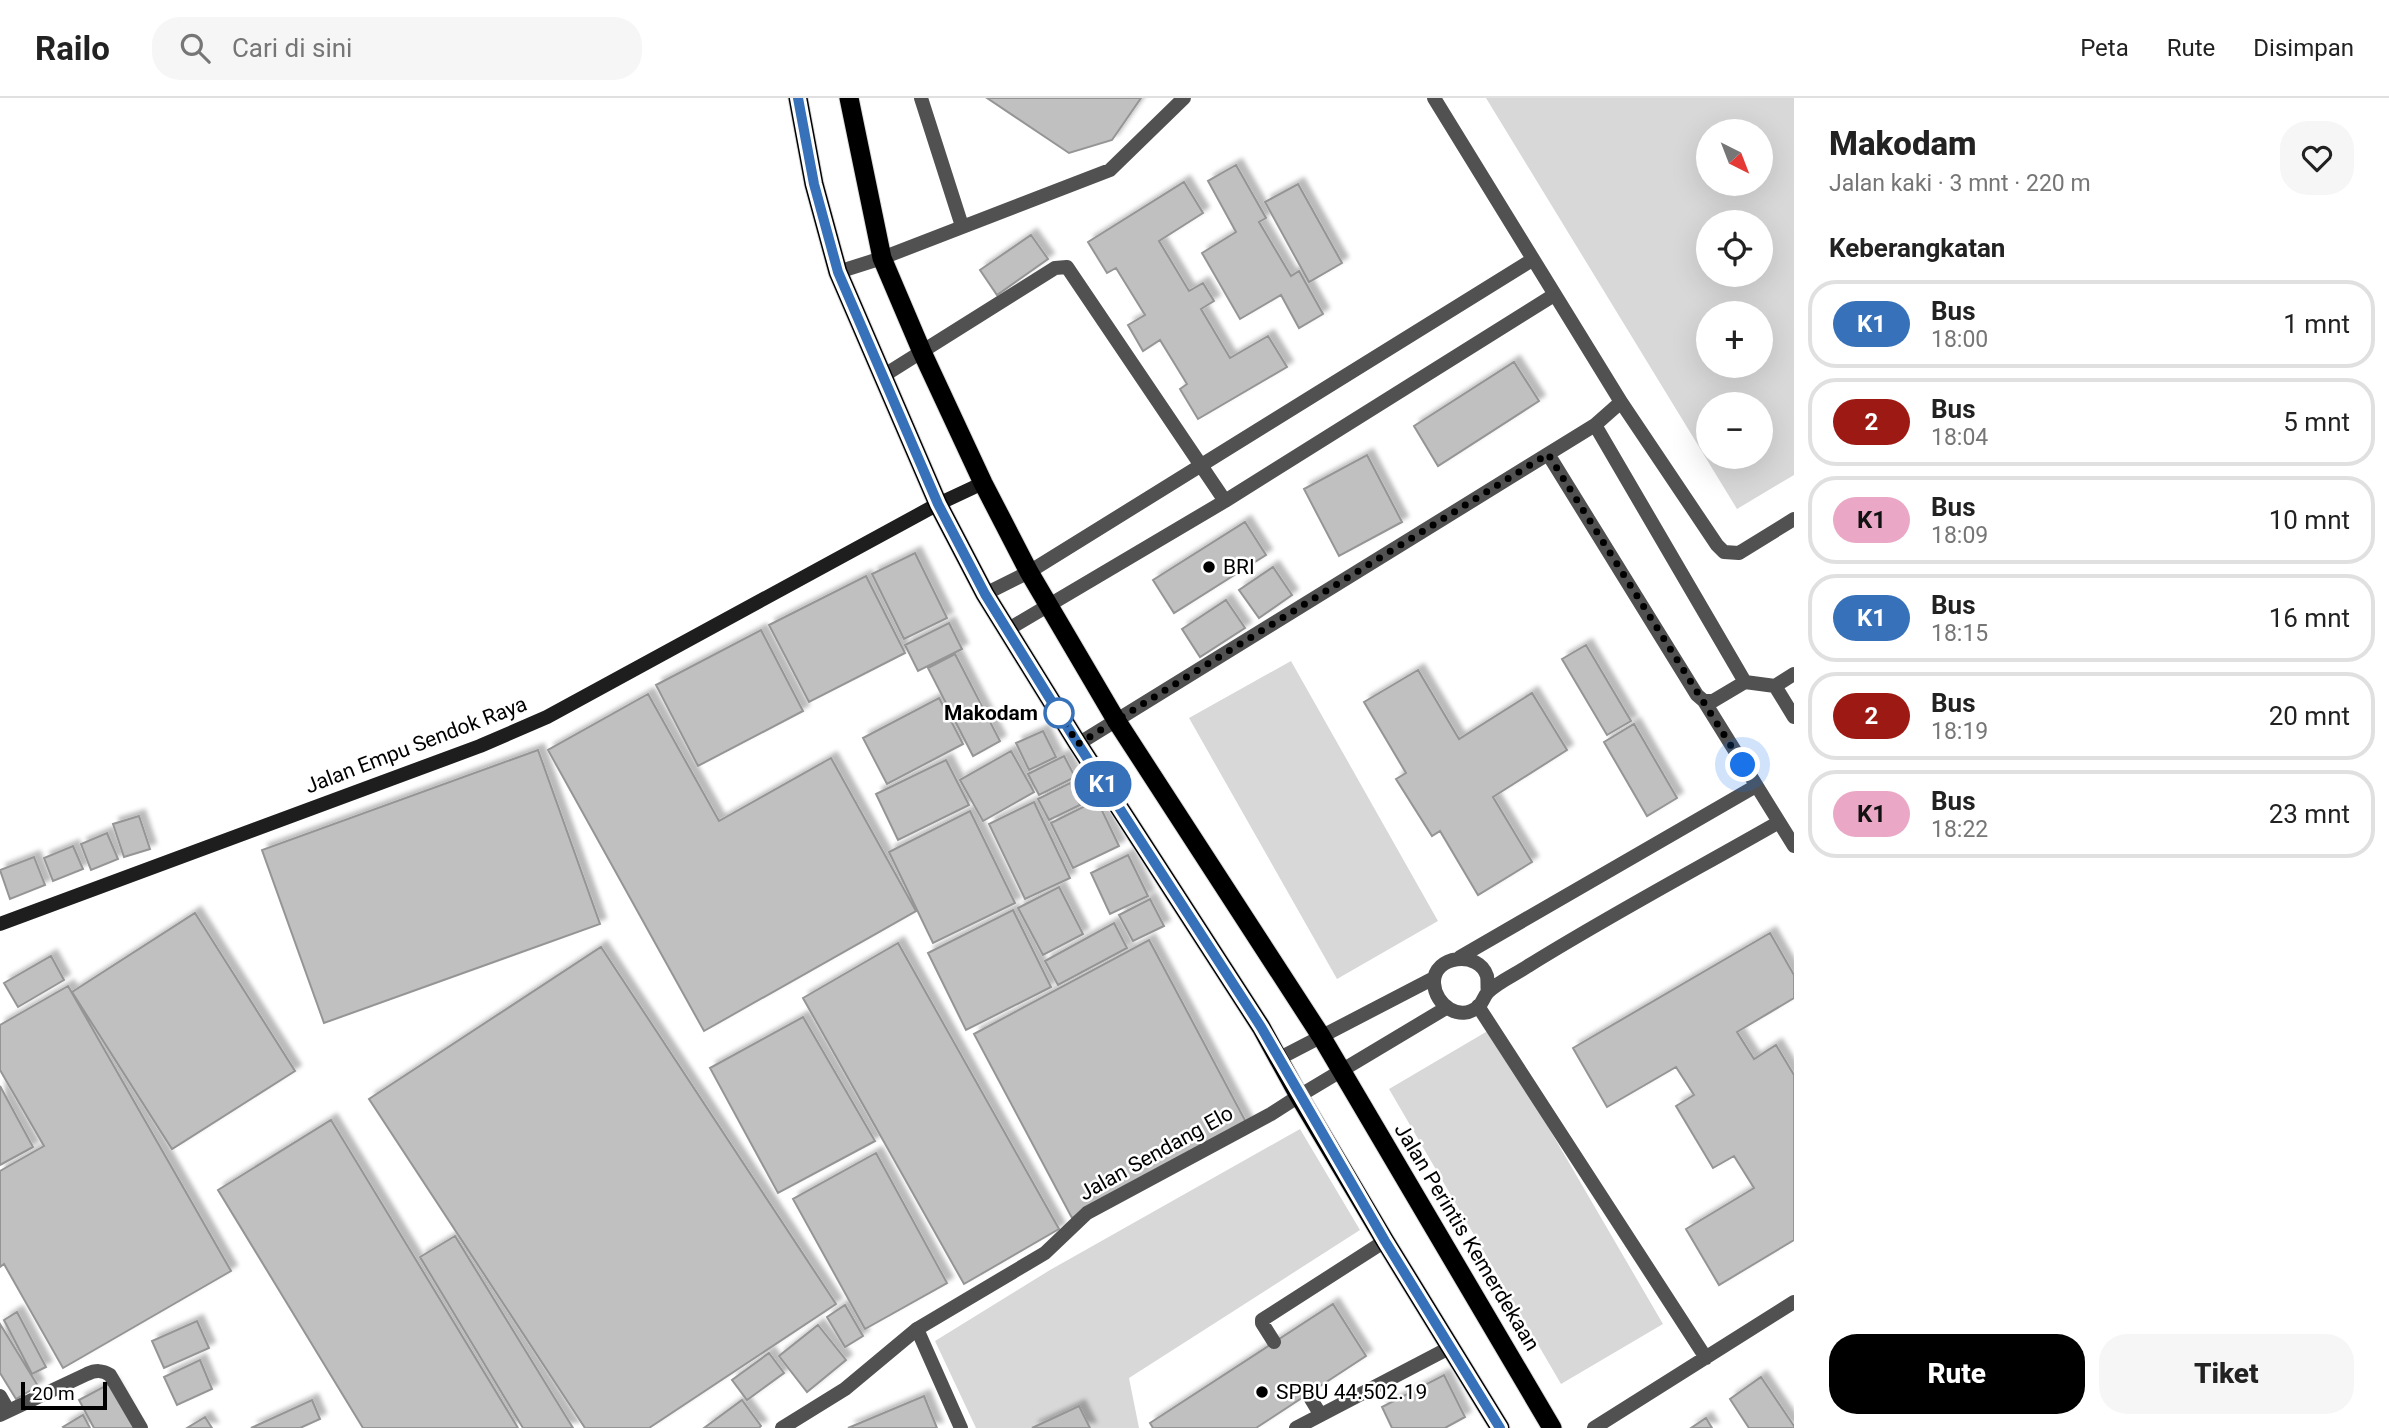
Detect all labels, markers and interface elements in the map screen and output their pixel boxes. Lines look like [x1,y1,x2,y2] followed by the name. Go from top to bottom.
[152,17,642,80] search box
[35,29,110,68] text: Railo
[176,29,214,67] icon: search
[232,33,352,63] text: Cari di sini
[2080,34,2129,62] text: Peta
[2167,34,2215,62] text: Rute
[2253,34,2354,62] text: Disimpan
[1696,119,1773,196] north arrow
[1696,119,1773,469] map controls
[2280,121,2354,195] button: heart
[1829,124,1977,163] text: Makodam
[1829,170,2091,197] text: Jalan kaki · 3 mnt · 220 m
[1696,210,1773,287] button: locate
[1829,233,2005,263] text: Keberangkatan
[1931,296,1976,326] text: Bus
[1696,301,1773,378] button: +
[2283,309,2350,339] text: 1 mnt
[1857,310,1886,338] text: K1
[1931,326,1988,353] text: 18:00
[1696,392,1773,469] button: −
[1931,394,1976,424] text: Bus
[2283,407,2350,437] text: 5 mnt
[1865,408,1878,436] text: 2
[1931,424,1988,451] text: 18:04
[1931,492,1976,522] text: Bus
[2269,505,2350,535] text: 10 mnt
[1857,506,1886,534] text: K1
[1931,522,1988,549] text: 18:09
[1223,555,1255,579] place label: BRI
[1201,559,1217,575] marker: BRI
[1931,590,1976,620] text: Bus
[2269,603,2350,633] text: 16 mnt
[1857,604,1886,632] text: K1
[1931,620,1988,647] text: 18:15
[1931,688,1976,718] text: Bus
[302,692,530,798] street label: Jalan Empu Sendok Raya
[1044,698,1074,728] marker: Makodam
[944,701,1038,725] place label: Makodam
[2269,701,2350,731] text: 20 mnt
[1865,702,1878,730] text: 2
[1931,718,1988,745] text: 18:19
[1725,747,1760,782] your location
[1072,761,1134,807] line badge: K1
[1088,770,1118,798] text: K1
[1931,786,1976,816] text: Bus
[2269,799,2350,829] text: 23 mnt
[1857,800,1886,828] text: K1
[1931,816,1988,843] text: 18:22
[1075,1101,1237,1205] street label: Jalan Sendang Elo
[1389,1119,1545,1355] street label: Jalan Perintis Kemerdekaan
[1829,1334,2085,1414] button: Rute
[2099,1334,2354,1414] button: Tiket
[21,1379,107,1411] scale bar
[1276,1380,1427,1404] place label: SPBU 44.502.19
[32,1382,75,1405] text: 20 m
[1254,1384,1270,1400] marker: SPBU 44.502.19

